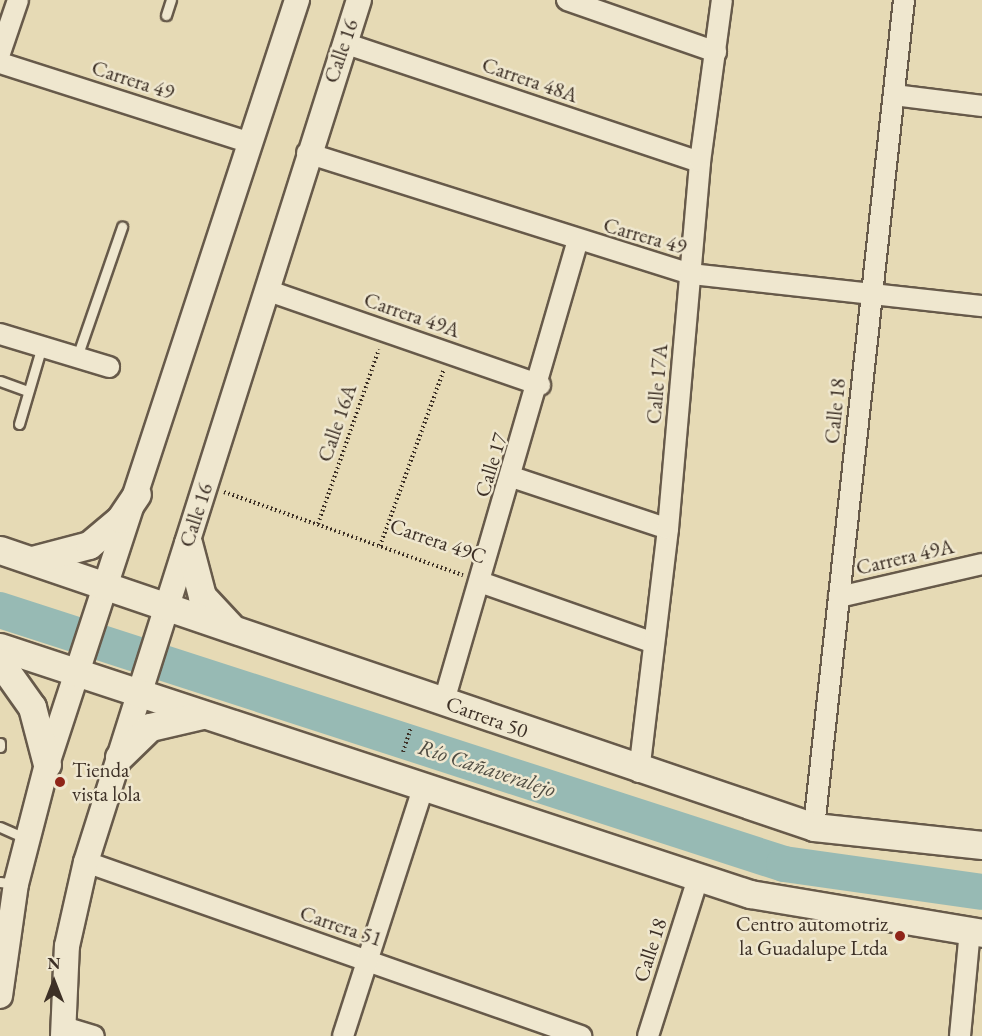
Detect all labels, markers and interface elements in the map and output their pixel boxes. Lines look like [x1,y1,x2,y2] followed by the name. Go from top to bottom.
[318,16,364,86] street label: Calle 16
[479,52,581,108] street label: Carrera 48A
[89,55,177,105] street label: Carrera 49
[601,212,689,260] street label: Carrera 49
[361,287,463,343] street label: Carrera 49A
[641,343,673,425] street label: Calle 17A
[819,377,851,445] street label: Calle 18
[312,381,362,465] street label: Calle 16A
[469,430,513,500] street label: Calle 17
[174,480,218,550] street label: Calle 16
[387,513,489,569] street label: Carrera 49C
[854,533,956,581] street label: Carrera 49A
[443,691,531,743] street label: Carrera 50
[415,733,559,803] water label: Río Cañaveralejo
[72,757,141,807] place label: Tienda vista lola
[53,775,67,789] marker: Tienda vista lola
[297,900,385,952] street label: Carrera 51
[736,911,888,961] place label: Centro automotriz la Guadalupe Ltda
[628,915,672,985] street label: Calle 18
[893,929,907,943] marker: Centro automotriz la Guadalupe Ltda
[24,952,84,1012] north arrow
[48,953,60,974] text: N

